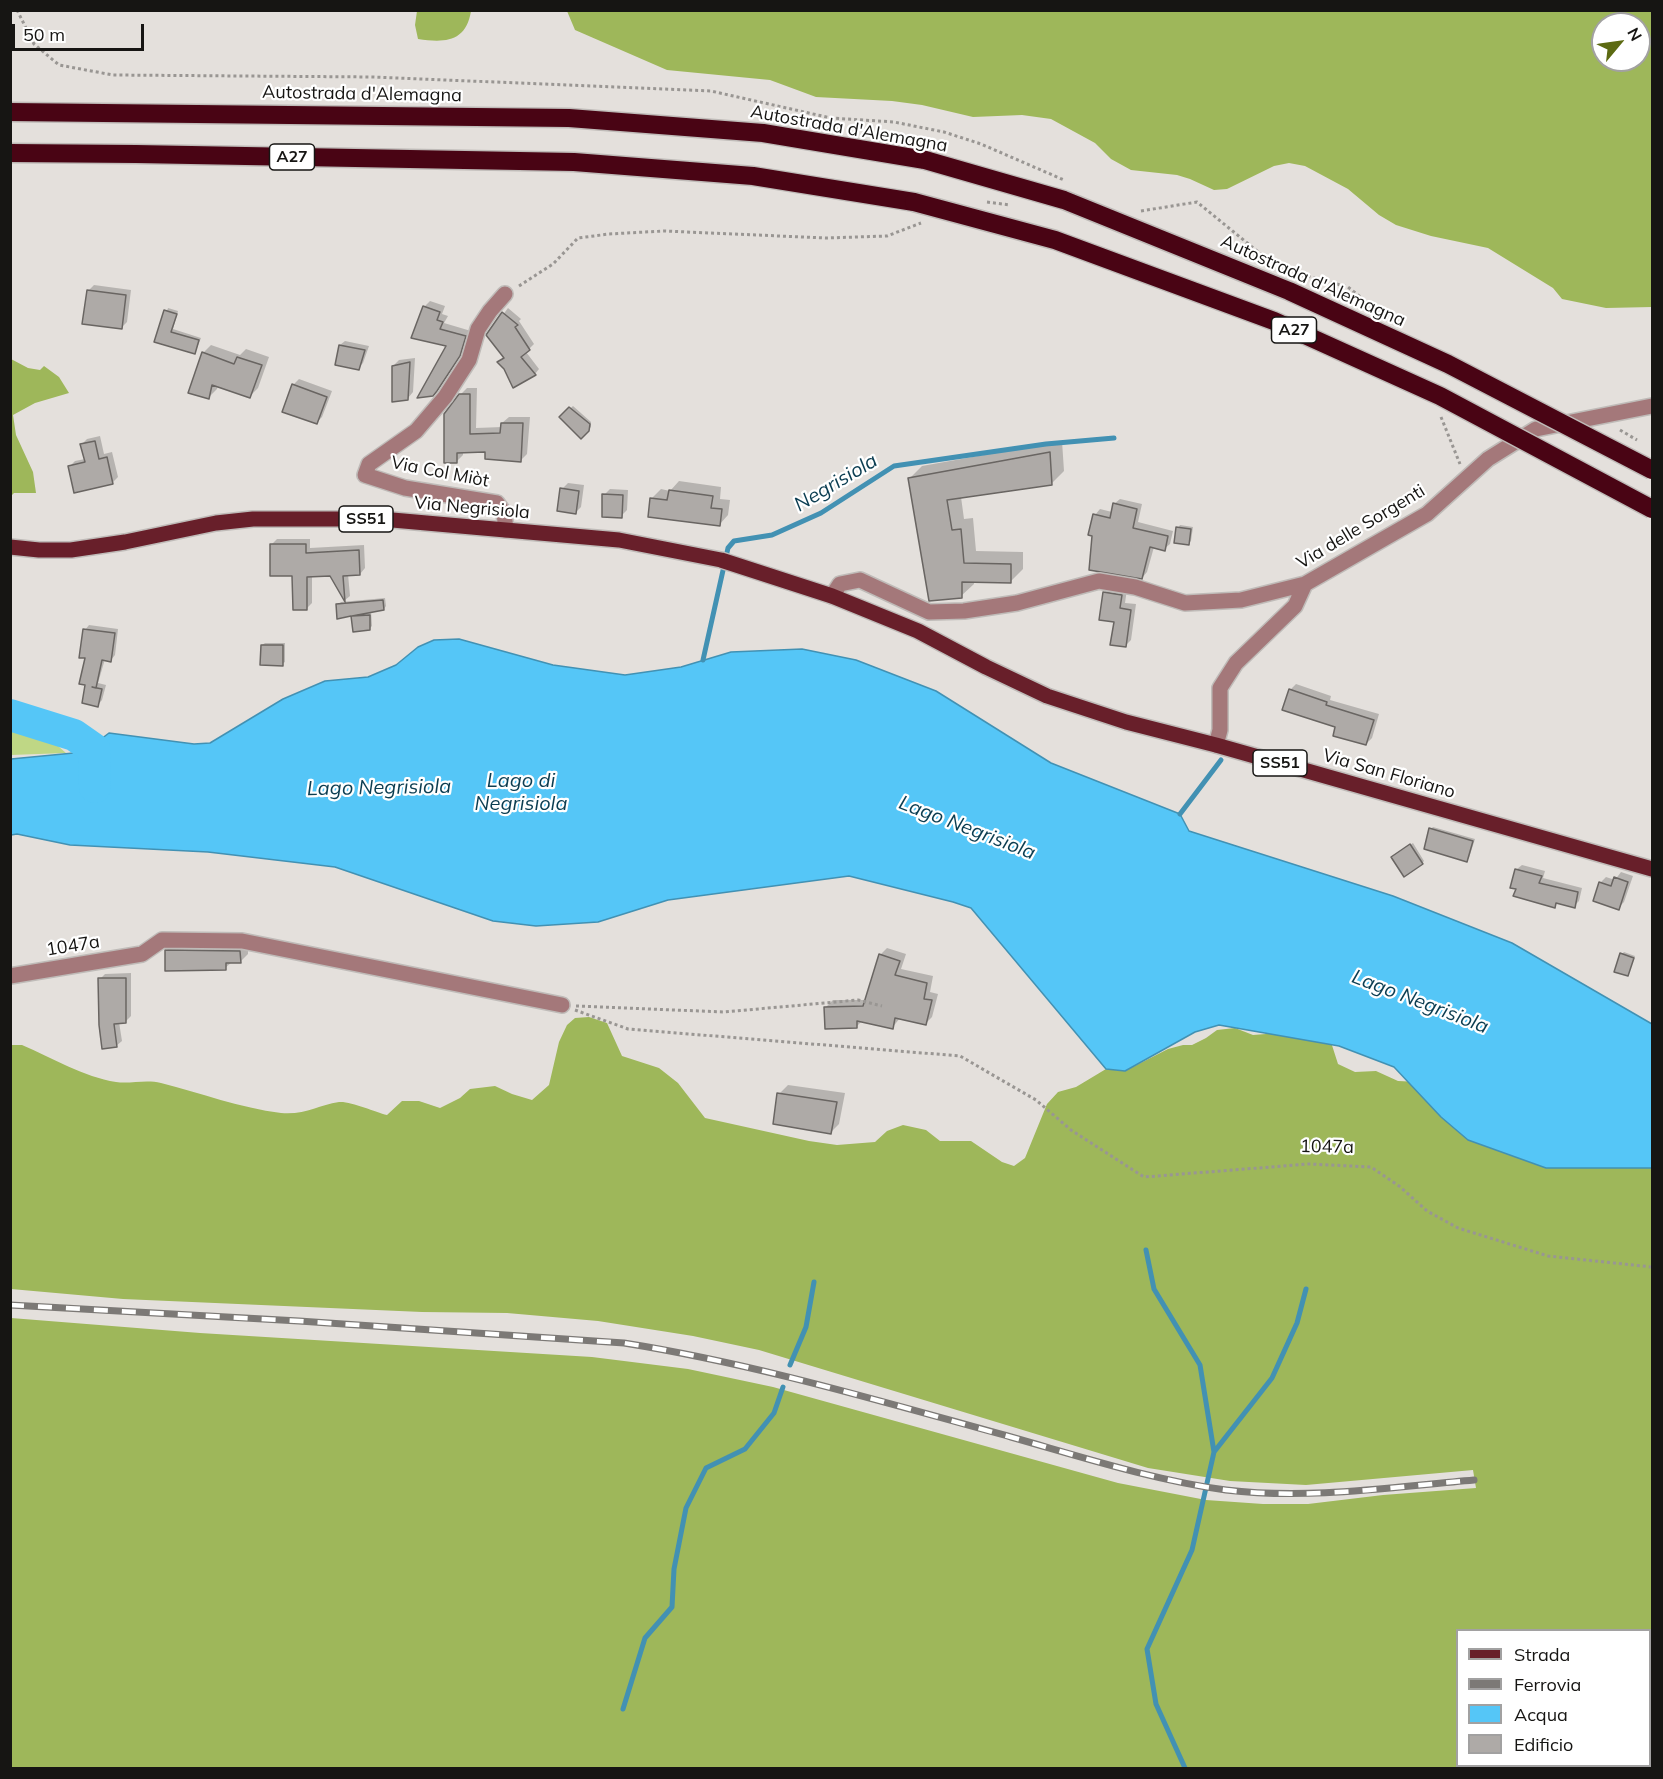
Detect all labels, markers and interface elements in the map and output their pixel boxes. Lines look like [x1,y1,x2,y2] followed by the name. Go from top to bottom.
[15,12,147,50] scale bar
[1591,12,1651,72] north arrow
[23,23,65,46] text: 50 m
[1623,24,1647,44] text: N
[262,81,462,107] street label: Autostrada d'Alemagna
[749,101,949,157] street label: Autostrada d'Alemagna
[270,144,314,170] road number: A27
[1217,231,1409,331] street label: Autostrada d'Alemagna
[1272,317,1316,343] road number: A27
[790,449,882,517] water label: Negrisiola
[389,452,491,492] street label: Via Col Miòt
[1293,480,1429,574] street label: Via delle Sorgenti
[413,492,531,524] street label: Via Negrisiola
[339,506,393,532] road number: SS51
[1320,745,1458,803] street label: Via San Floriano
[1253,750,1307,776] road number: SS51
[475,769,567,816] water label: Lago di Negrisiola
[307,775,451,801] water label: Lago Negrisiola
[895,791,1039,865] water label: Lago Negrisiola
[45,931,101,961] street label: 1047a
[1348,965,1492,1039] water label: Lago Negrisiola
[1300,1136,1354,1158] street label: 1047a
[1456,1629,1651,1767] legend
[1514,1643,1570,1666] text: Strada
[1514,1673,1581,1696] text: Ferrovia
[1514,1703,1568,1726] text: Acqua
[1514,1733,1573,1756] text: Edificio

